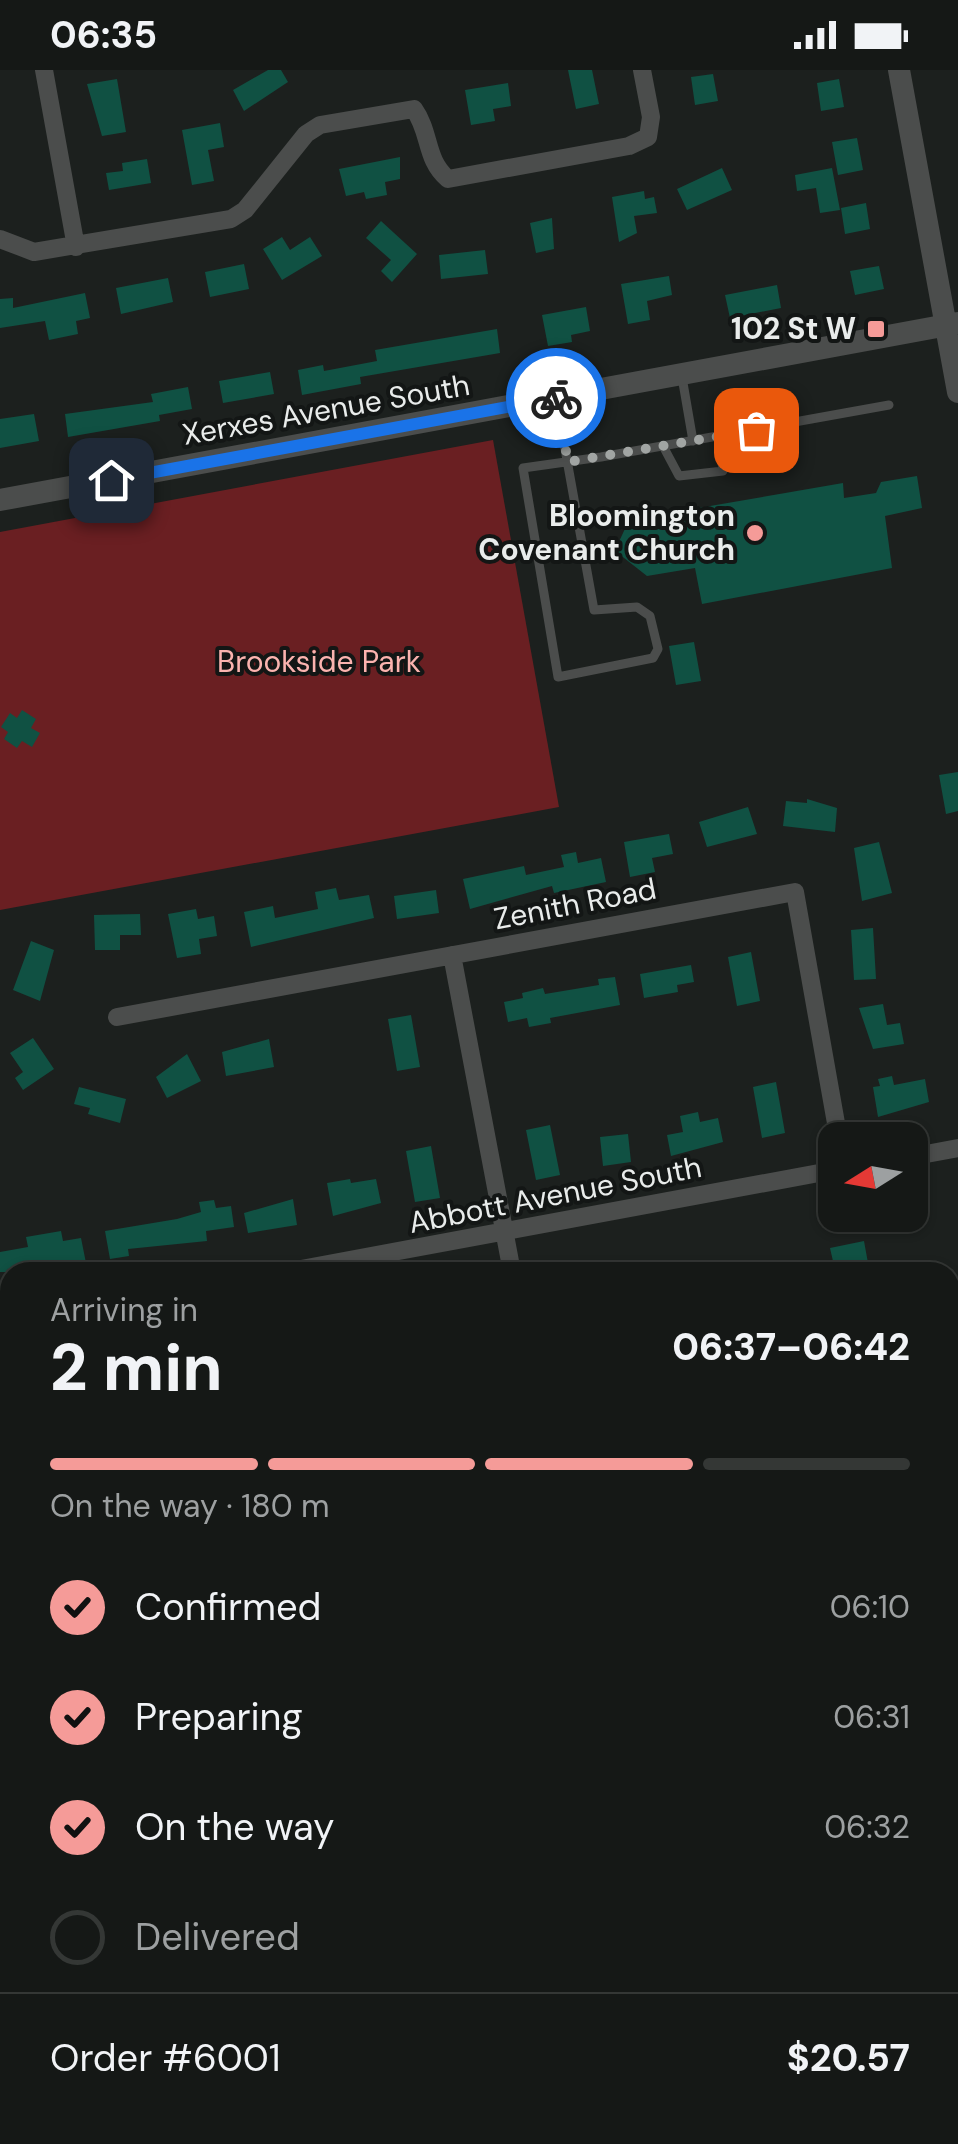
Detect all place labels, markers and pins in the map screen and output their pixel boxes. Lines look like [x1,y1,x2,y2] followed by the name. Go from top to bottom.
[731,309,856,348] place label: 102 St W
[865,318,887,340] marker: 102 St W
[714,388,799,473] pin
[69,438,154,523] pin
[478,496,735,569] place label: Bloomington Covenant Church
[744,522,766,544] marker: Bloomington Covenant Church

